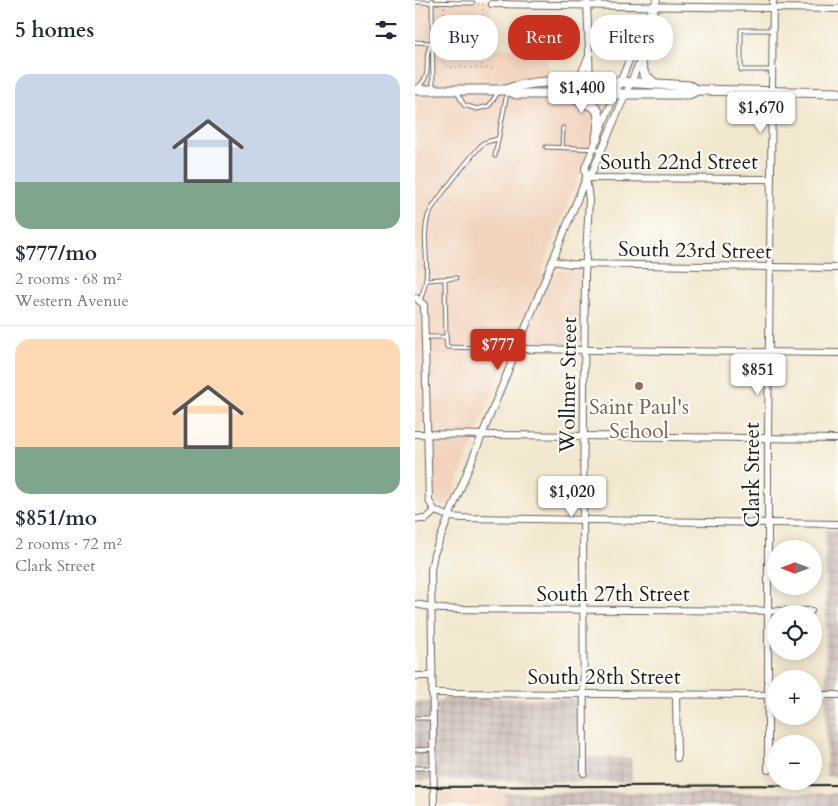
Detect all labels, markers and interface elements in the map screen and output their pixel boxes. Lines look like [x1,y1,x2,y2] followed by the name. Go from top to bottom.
[430,15,498,60] chip: Buy
[508,15,580,60] chip: Rent
[590,15,673,60] chip: Filters
[15,16,94,45] text: 5 homes
[372,16,400,44] icon: filters
[541,72,623,114] pin: $1,400
[559,77,605,99] text: $1,400
[720,92,802,134] pin: $1,670
[738,97,784,119] text: $1,670
[163,106,253,196] icon: home
[600,148,758,177] street label: South 22nd Street
[618,235,772,266] street label: South 23rd Street
[15,239,97,268] text: $777/mo
[15,268,122,290] text: 2 rooms · 68 m²
[15,290,129,312] text: Western Avenue
[553,316,584,454] street label: Wollmer Street
[468,328,528,371] pin: $777
[482,334,514,356] text: $777
[728,354,788,396] pin: $851
[742,359,774,381] text: $851
[163,372,253,462] icon: home
[633,380,645,392] marker: Saint Paul's School
[589,393,689,446] place label: Saint Paul's School
[738,422,767,528] street label: Clark Street
[531,476,613,518] pin: $1,020
[549,481,595,503] text: $1,020
[15,504,97,533] text: $851/mo
[15,533,122,555] text: 2 rooms · 72 m²
[767,540,823,595] north arrow
[767,540,822,790] map controls
[15,555,95,577] text: Clark Street
[536,580,690,609] street label: South 27th Street
[767,605,822,660] button: locate
[527,663,681,692] street label: South 28th Street
[767,670,822,725] button: +
[767,735,822,790] button: −

